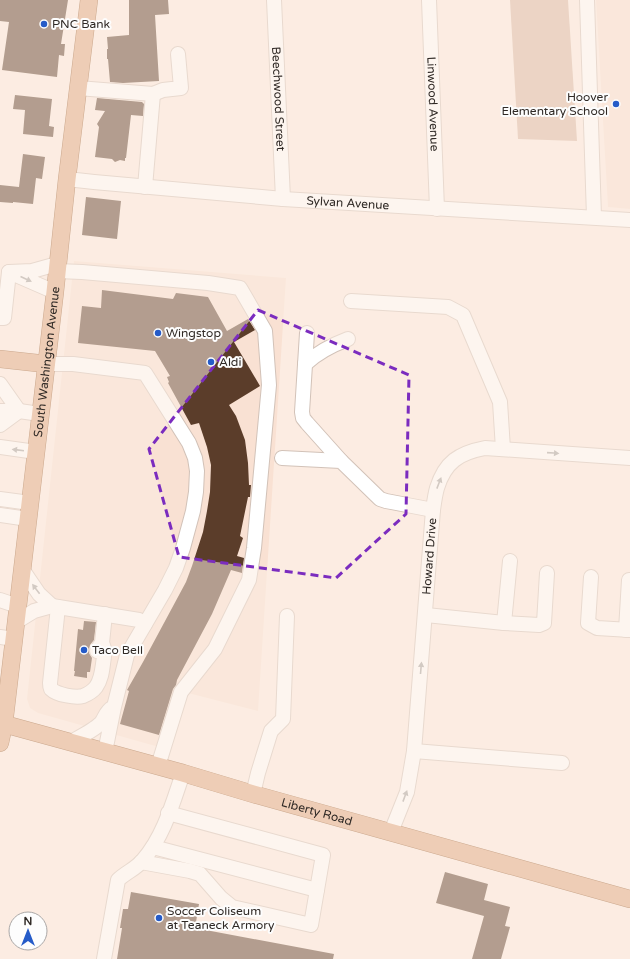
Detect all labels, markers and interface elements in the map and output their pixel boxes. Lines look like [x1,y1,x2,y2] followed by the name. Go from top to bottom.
[52,17,111,31] place label: PNC Bank
[39,19,49,29] marker: PNC Bank
[269,46,288,152] street label: Beechwood Street
[424,56,442,152] street label: Linwood Avenue
[501,90,608,118] place label: Hoover Elementary School
[611,99,621,109] marker: Hoover Elementary School
[306,193,390,212] street label: Sylvan Avenue
[20,276,32,282] one-way arrow
[31,286,63,438] street label: South Washington Avenue
[166,326,221,340] place label: Wingstop
[153,328,163,338] marker: Wingstop
[219,355,241,369] place label: Aldi
[206,357,216,367] marker: Aldi
[12,447,24,453] one-way arrow
[547,449,559,456] one-way arrow
[437,476,443,488] one-way arrow
[419,517,439,595] street label: Howard Drive
[31,583,40,594] one-way arrow
[92,643,143,657] place label: Taco Bell
[79,645,89,655] marker: Taco Bell
[418,662,425,674] one-way arrow
[403,790,409,802] one-way arrow
[280,795,354,828] street label: Liberty Road
[167,904,275,932] place label: Soccer Coliseum at Teaneck Armory
[8,911,48,951] north arrow
[154,913,164,923] marker: Soccer Coliseum at Teaneck Armory
[24,915,32,928] text: N

